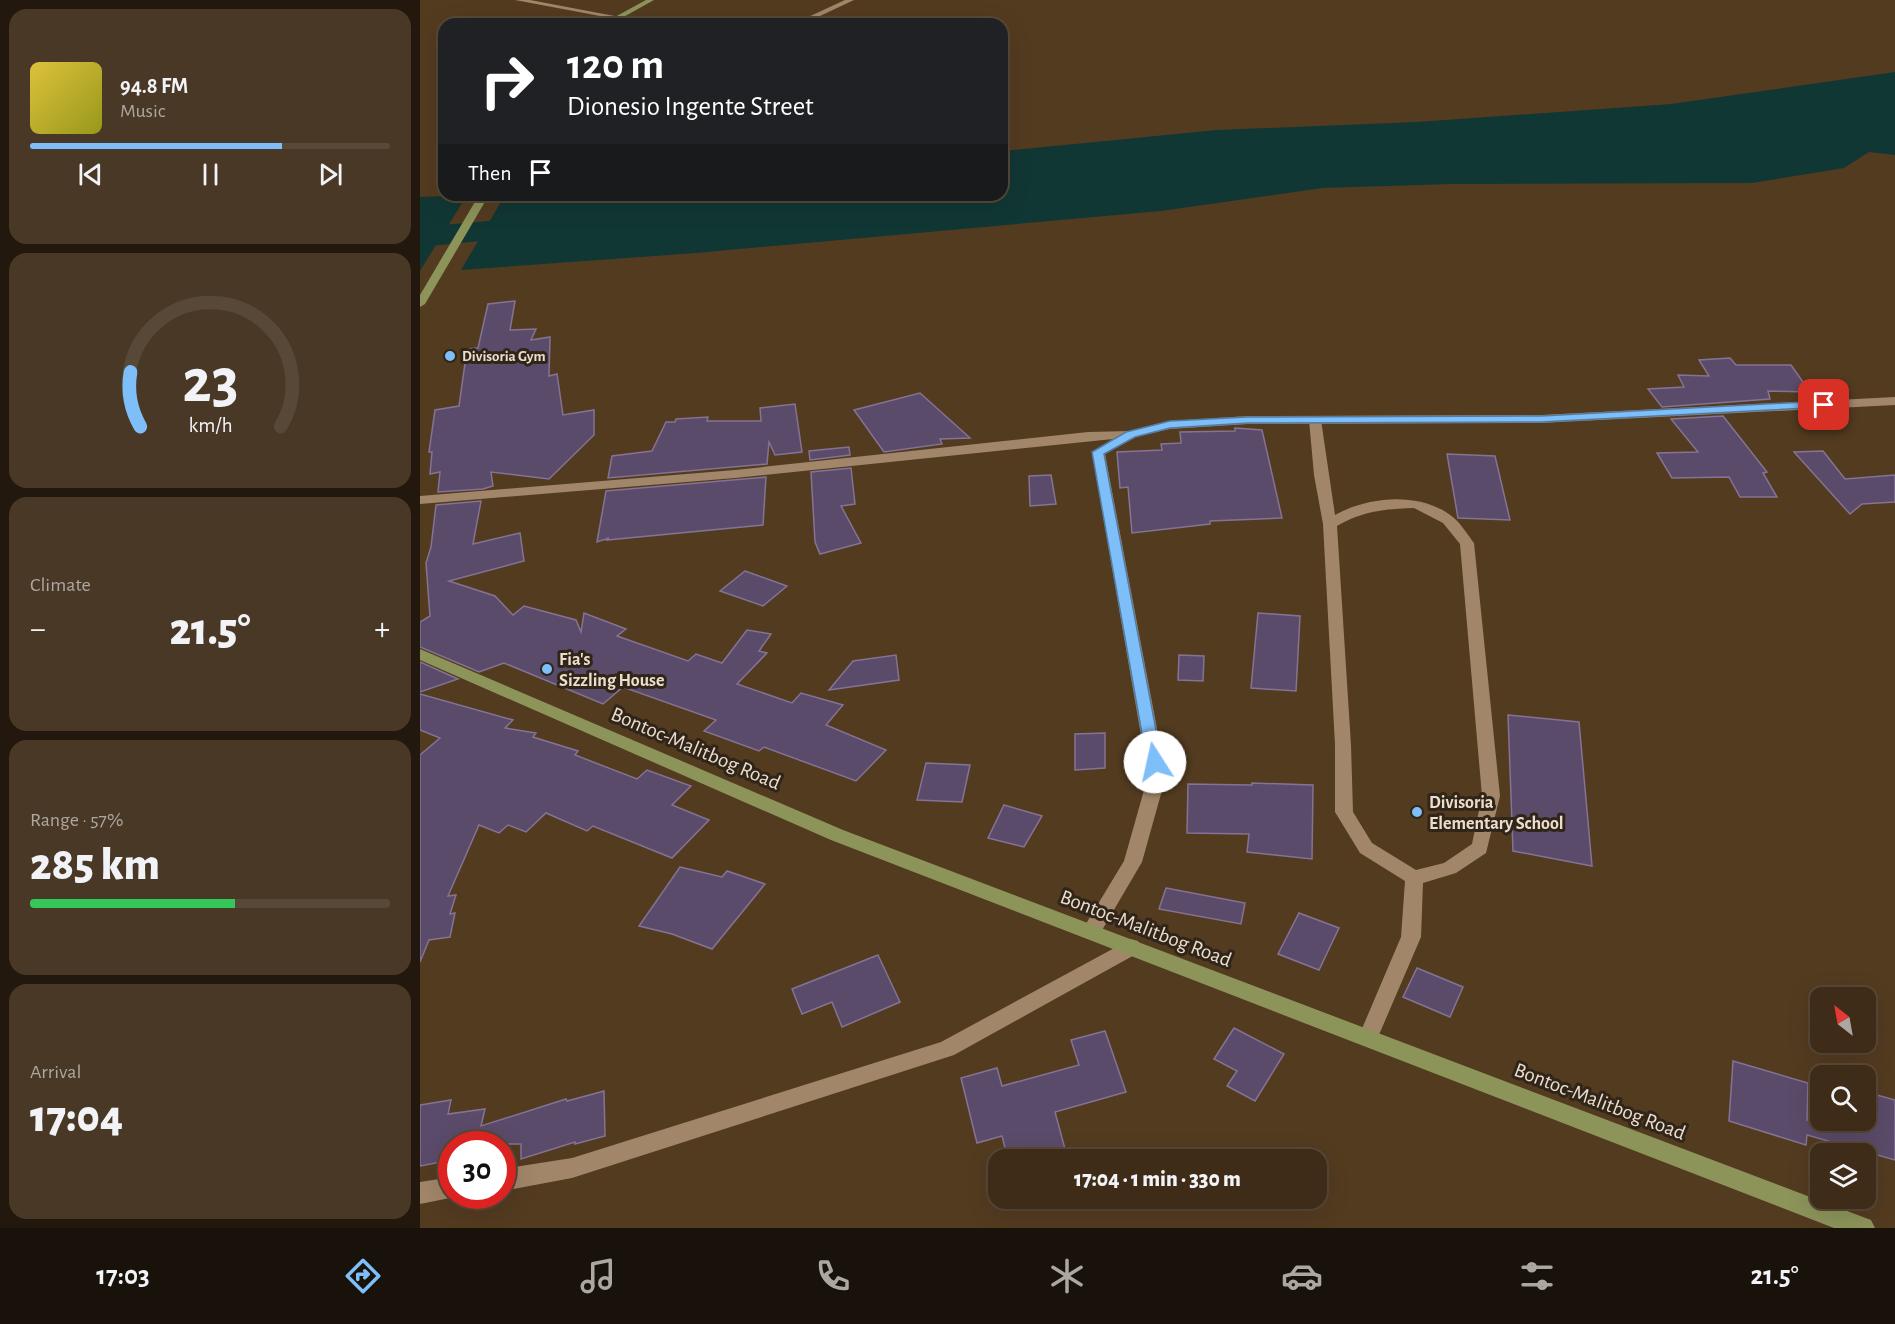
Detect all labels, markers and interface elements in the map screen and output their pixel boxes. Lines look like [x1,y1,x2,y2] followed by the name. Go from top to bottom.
[468,42,546,120] icon: right
[567,44,664,86] text: 120 m
[120,75,188,97] text: 94.8 FM
[567,93,814,120] text: Dionesio Ingente Street
[120,101,166,121] text: Music
[524,156,557,189] icon: arrive
[74,158,107,191] icon: previous
[194,158,227,191] icon: pause
[314,158,347,191] icon: next
[468,162,512,184] text: Then
[443,349,457,363] marker: Divisoria Gym
[462,349,546,364] place label: Divisoria Gym
[182,351,238,413] text: 23
[1798,379,1849,430] pin
[1807,388,1840,421] icon: arrive
[188,416,232,437] text: km/h
[30,575,91,595] text: Climate
[169,608,251,653] text: 21.5°
[30,613,46,646] text: −
[374,613,390,646] text: +
[559,651,664,690] place label: Fia's Sizzling House
[540,662,554,676] marker: Fia's Sizzling House
[608,703,784,794] street label: Bontoc-Malitbog Road
[1123,730,1187,794] position arrow
[1429,794,1564,833] place label: Divisoria Elementary School
[1410,805,1424,819] marker: Divisoria Elementary School
[30,810,123,830] text: Range · 57%
[30,843,160,888] text: 285 km
[1057,886,1235,971] street label: Bontoc-Malitbog Road
[1810,987,1876,1053] north arrow
[1810,987,1876,1209] map controls
[1511,1059,1689,1144] street label: Bontoc-Malitbog Road
[30,1062,81,1082] text: Arrival
[1810,1065,1876,1131] button: search
[30,1095,123,1140] text: 17:04
[438,1131,516,1209] speed limit sign: 30
[1810,1143,1876,1209] button: layers
[1074,1168,1241,1190] text: 17:04 · 1 min · 330 m
[342,1255,384,1297] icon: directions
[577,1255,619,1297] icon: music
[812,1255,854,1297] icon: phone
[1046,1255,1088,1297] icon: climate
[1281,1255,1323,1297] icon: car
[1516,1255,1558,1297] icon: filters
[96,1262,150,1289] text: 17:03
[1750,1262,1799,1289] text: 21.5°

